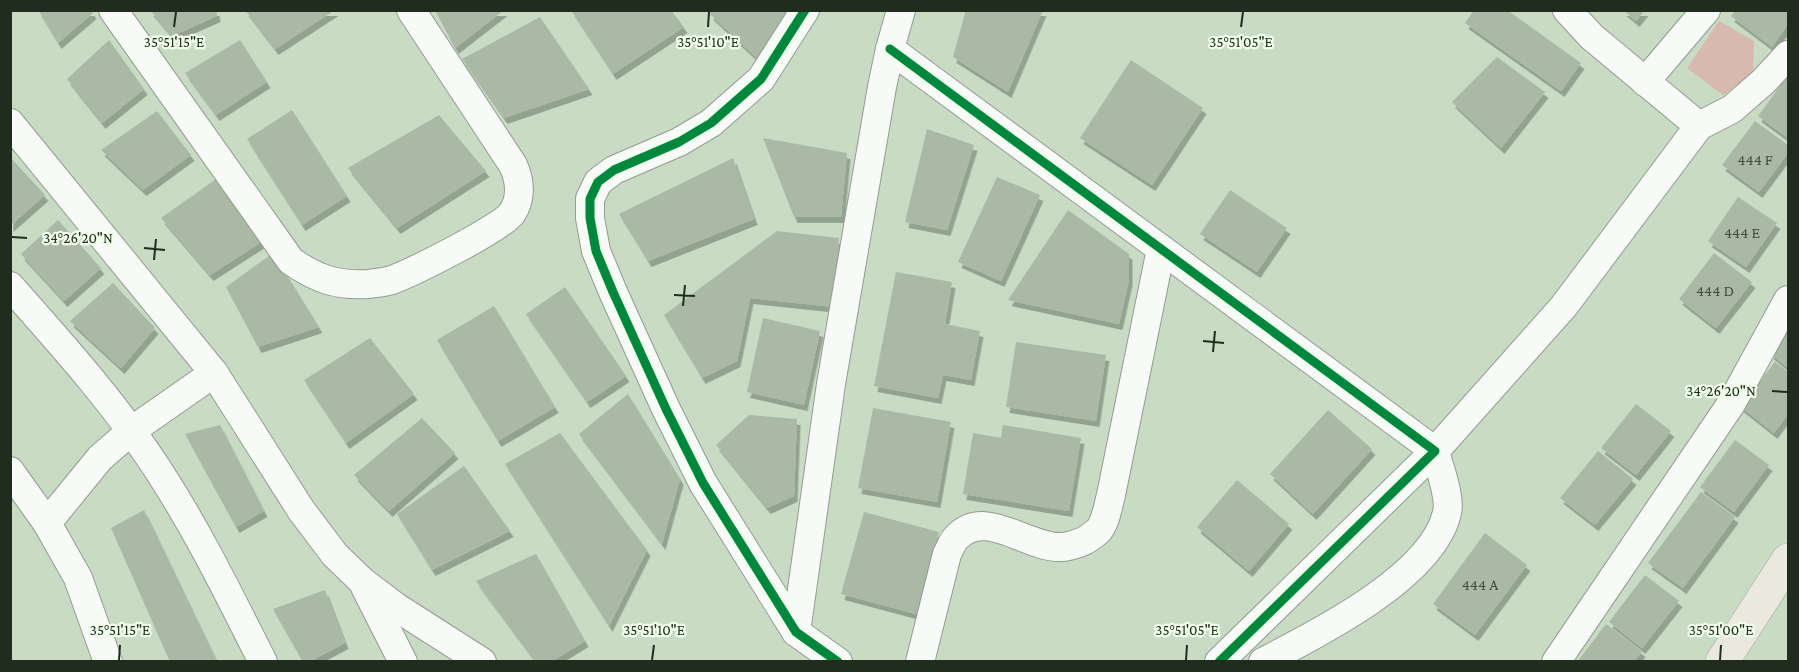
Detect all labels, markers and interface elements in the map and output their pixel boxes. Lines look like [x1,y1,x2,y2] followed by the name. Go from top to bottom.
[144,34,204,50] text: 35°51'15"E
[677,34,739,50] text: 35°51'10"E
[1209,34,1273,50] text: 35°51'05"E
[1737,151,1773,168] house number: 444 F
[1724,224,1760,241] house number: 444 E
[43,230,113,246] text: 34°26'20"N
[1696,282,1734,299] house number: 444 D
[1686,383,1756,399] text: 34°26'20"N
[1462,576,1499,593] house number: 444 A
[90,622,150,638] text: 35°51'15"E
[623,622,685,638] text: 35°51'10"E
[1155,622,1219,638] text: 35°51'05"E
[1689,622,1753,638] text: 35°51'00"E

